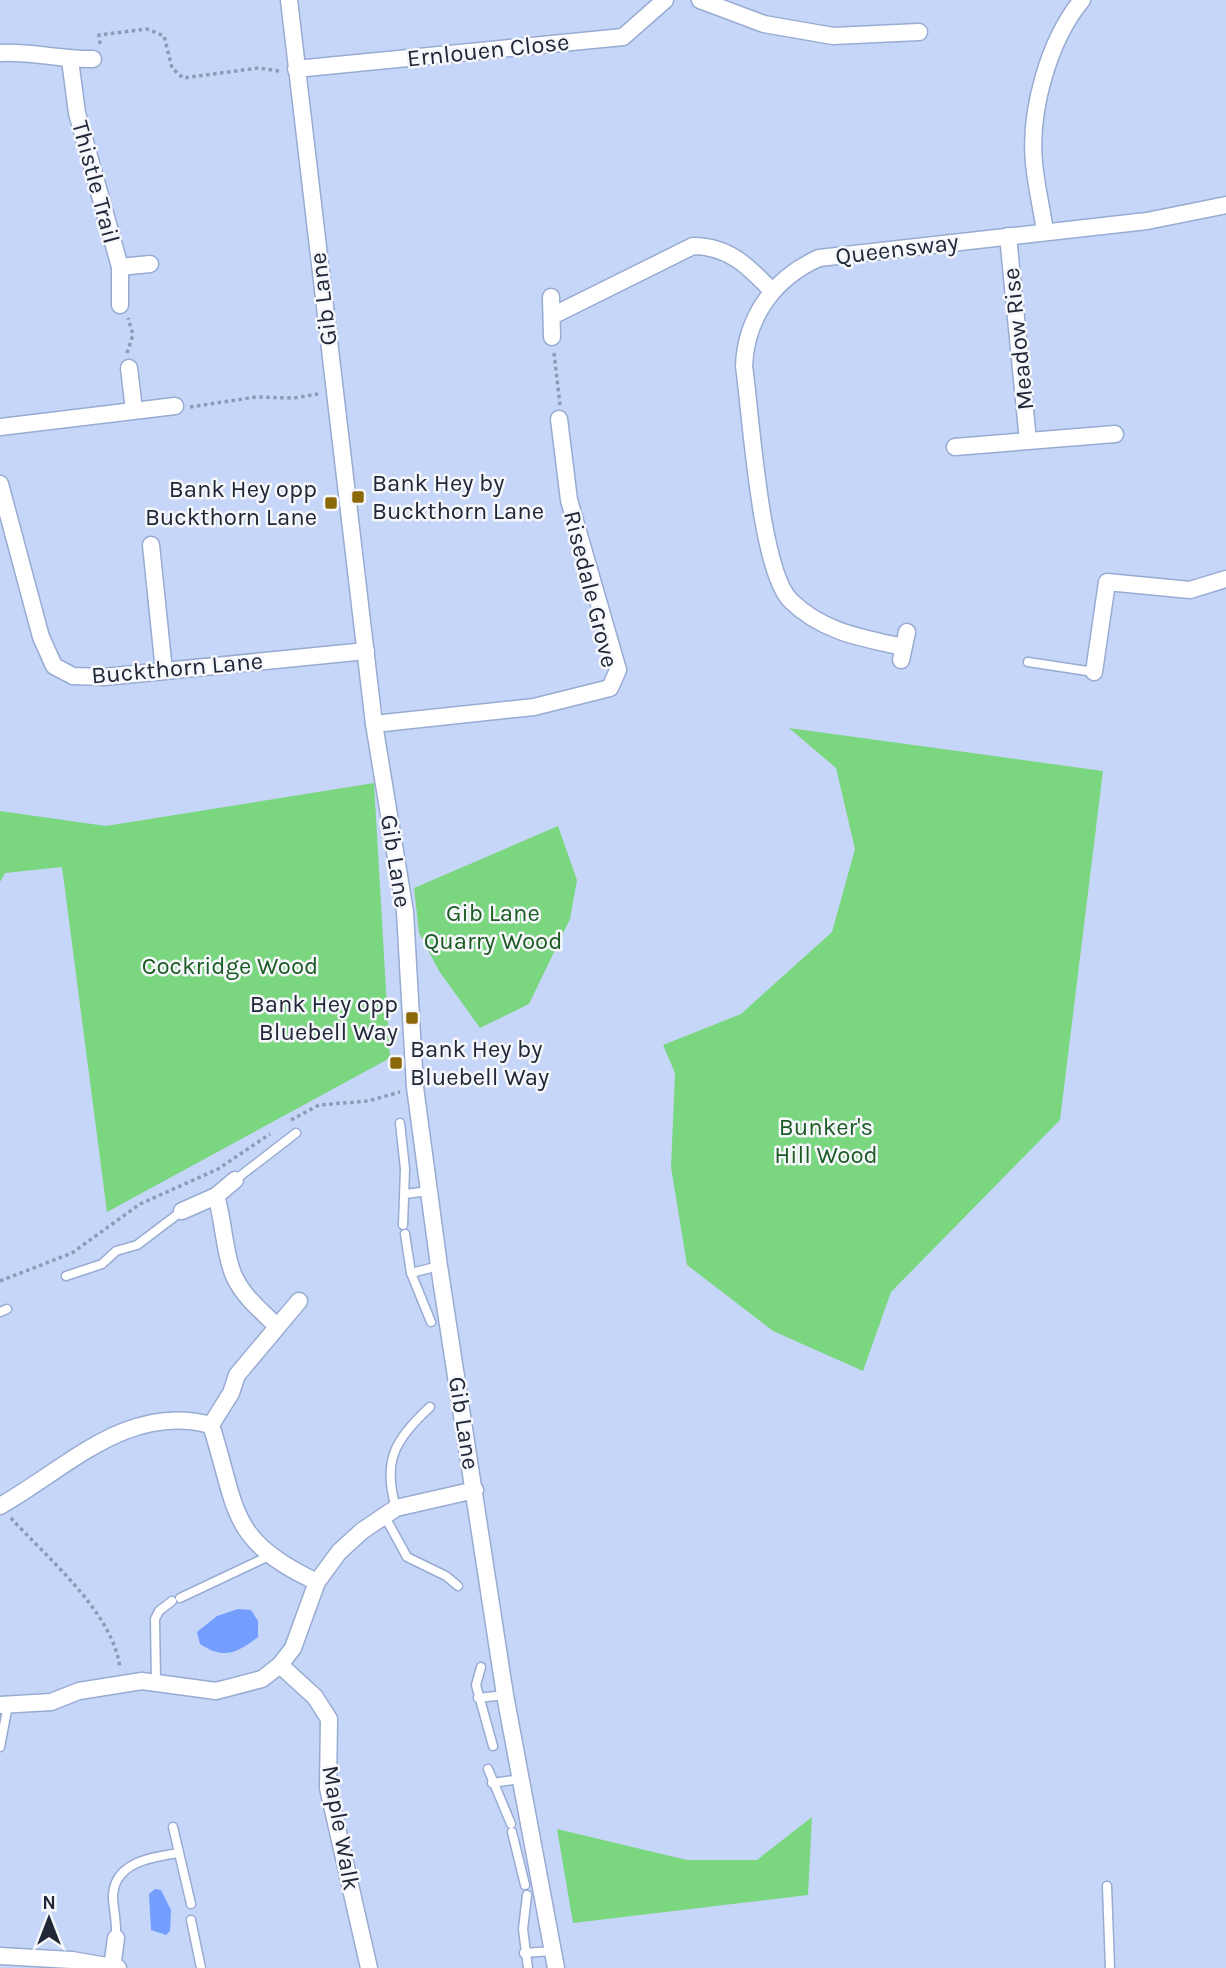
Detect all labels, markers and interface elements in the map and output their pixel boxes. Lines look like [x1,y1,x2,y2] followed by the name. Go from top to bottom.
[405,28,571,72] street label: Ernlouen Close
[66,117,126,247] street label: Thistle Trail
[834,228,960,270] street label: Queensway
[303,251,343,347] street label: Gib Lane
[997,266,1039,412] street label: Meadow Rise
[372,469,544,525] place label: Bank Hey by Buckthorn Lane
[145,475,317,531] place label: Bank Hey opp Buckthorn Lane
[350,489,366,505] marker: Bank Hey by Buckthorn Lane
[323,495,339,511] marker: Bank Hey opp Buckthorn Lane
[558,508,624,670] street label: Risedale Grove
[90,647,264,689] street label: Buckthorn Lane
[375,812,417,910] street label: Gib Lane
[424,899,562,955] park label: Gib Lane Quarry Wood
[142,952,318,980] park label: Cockridge Wood
[250,990,398,1046] place label: Bank Hey opp Bluebell Way
[404,1010,420,1026] marker: Bank Hey opp Bluebell Way
[410,1035,549,1091] place label: Bank Hey by Bluebell Way
[388,1055,404,1071] marker: Bank Hey by Bluebell Way
[774,1113,878,1169] park label: Bunker's Hill Wood
[443,1374,485,1472] street label: Gib Lane
[316,1763,366,1893] street label: Maple Walk
[14,1884,84,1954] north arrow
[42,1892,56,1914] text: N

